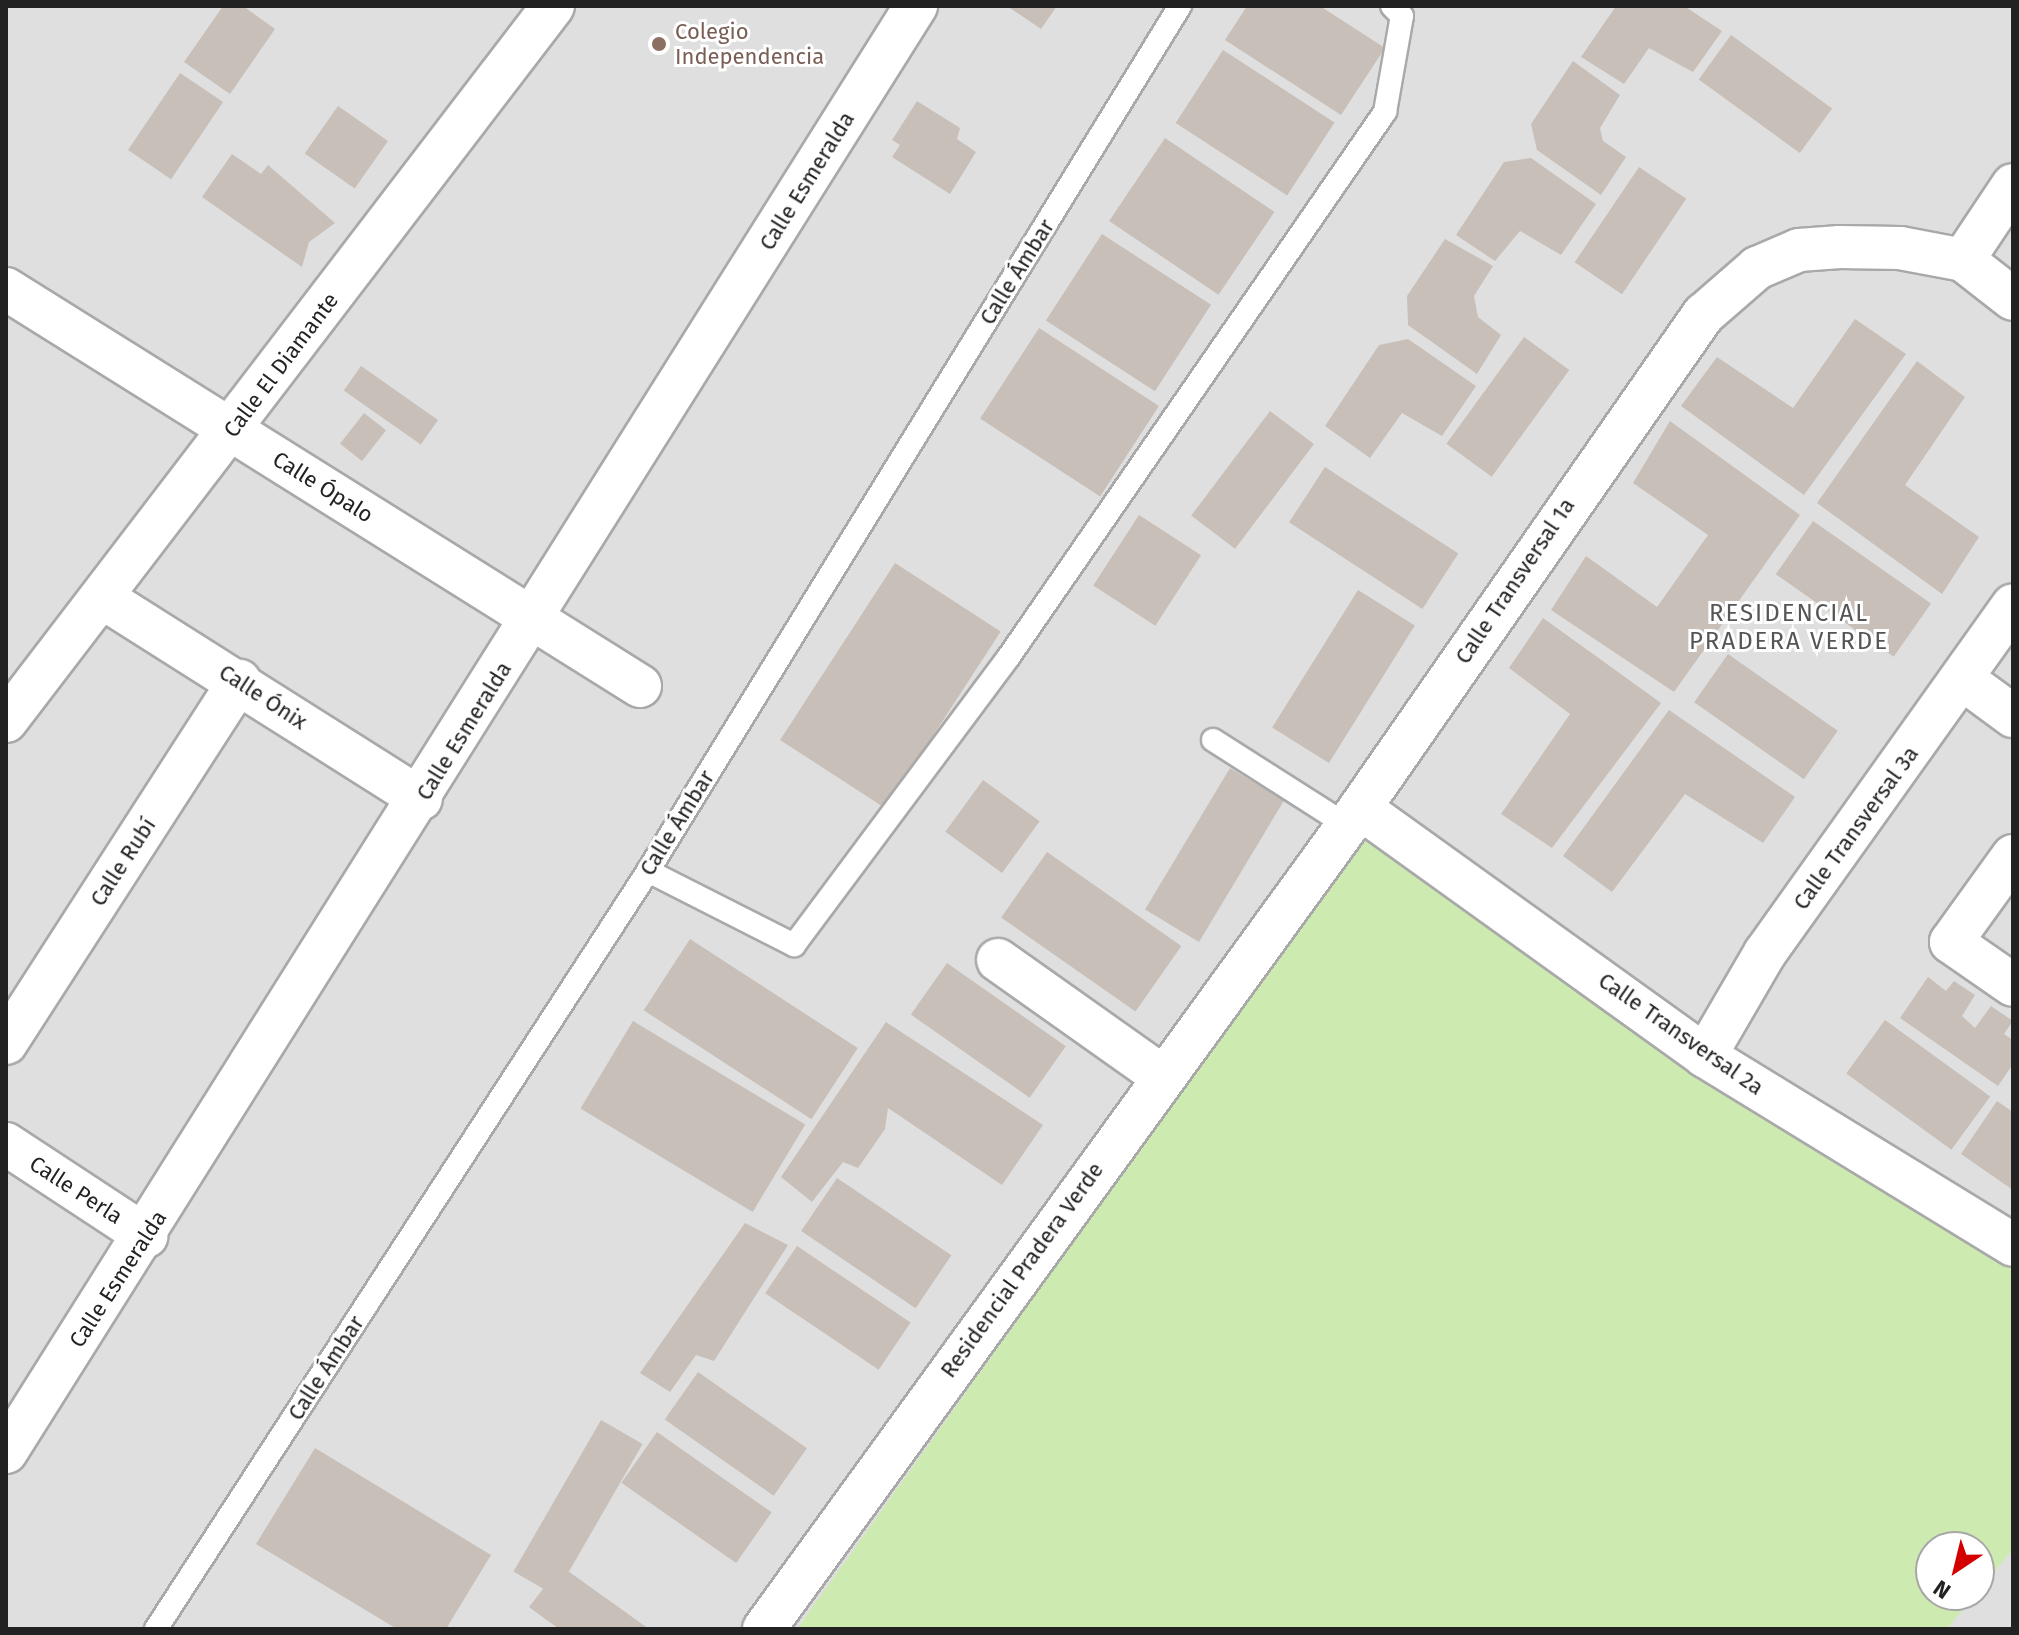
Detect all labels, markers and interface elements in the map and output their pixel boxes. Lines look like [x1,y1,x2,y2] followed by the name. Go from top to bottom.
[675,18,824,70] place label: Colegio Independencia
[650,35,668,53] marker: Colegio Independencia
[754,107,860,255] street label: Calle Esmeralda
[974,214,1060,330] street label: Calle Ámbar
[218,288,344,442] street label: Calle El Diamante
[268,446,378,528] street label: Calle Ópalo
[1450,493,1580,669] street label: Calle Transversal 1a
[1689,600,1889,656] district label: RESIDENCIAL PRADERA VERDE
[411,657,517,805] street label: Calle Esmeralda
[214,659,312,735] street label: Calle Ónix
[1788,741,1924,915] street label: Calle Transversal 3a
[634,765,720,881] street label: Calle Ámbar
[85,813,161,911] street label: Calle Rubí
[1593,967,1769,1101] street label: Calle Transversal 2a
[25,1150,127,1230] street label: Calle Perla
[935,1157,1109,1383] street label: Residencial Pradera Verde
[64,1205,172,1353] street label: Calle Esmeralda
[282,1311,370,1425] street label: Calle Ámbar
[1915,1531,1995,1611] north arrow
[1928,1574,1956,1605] text: N

